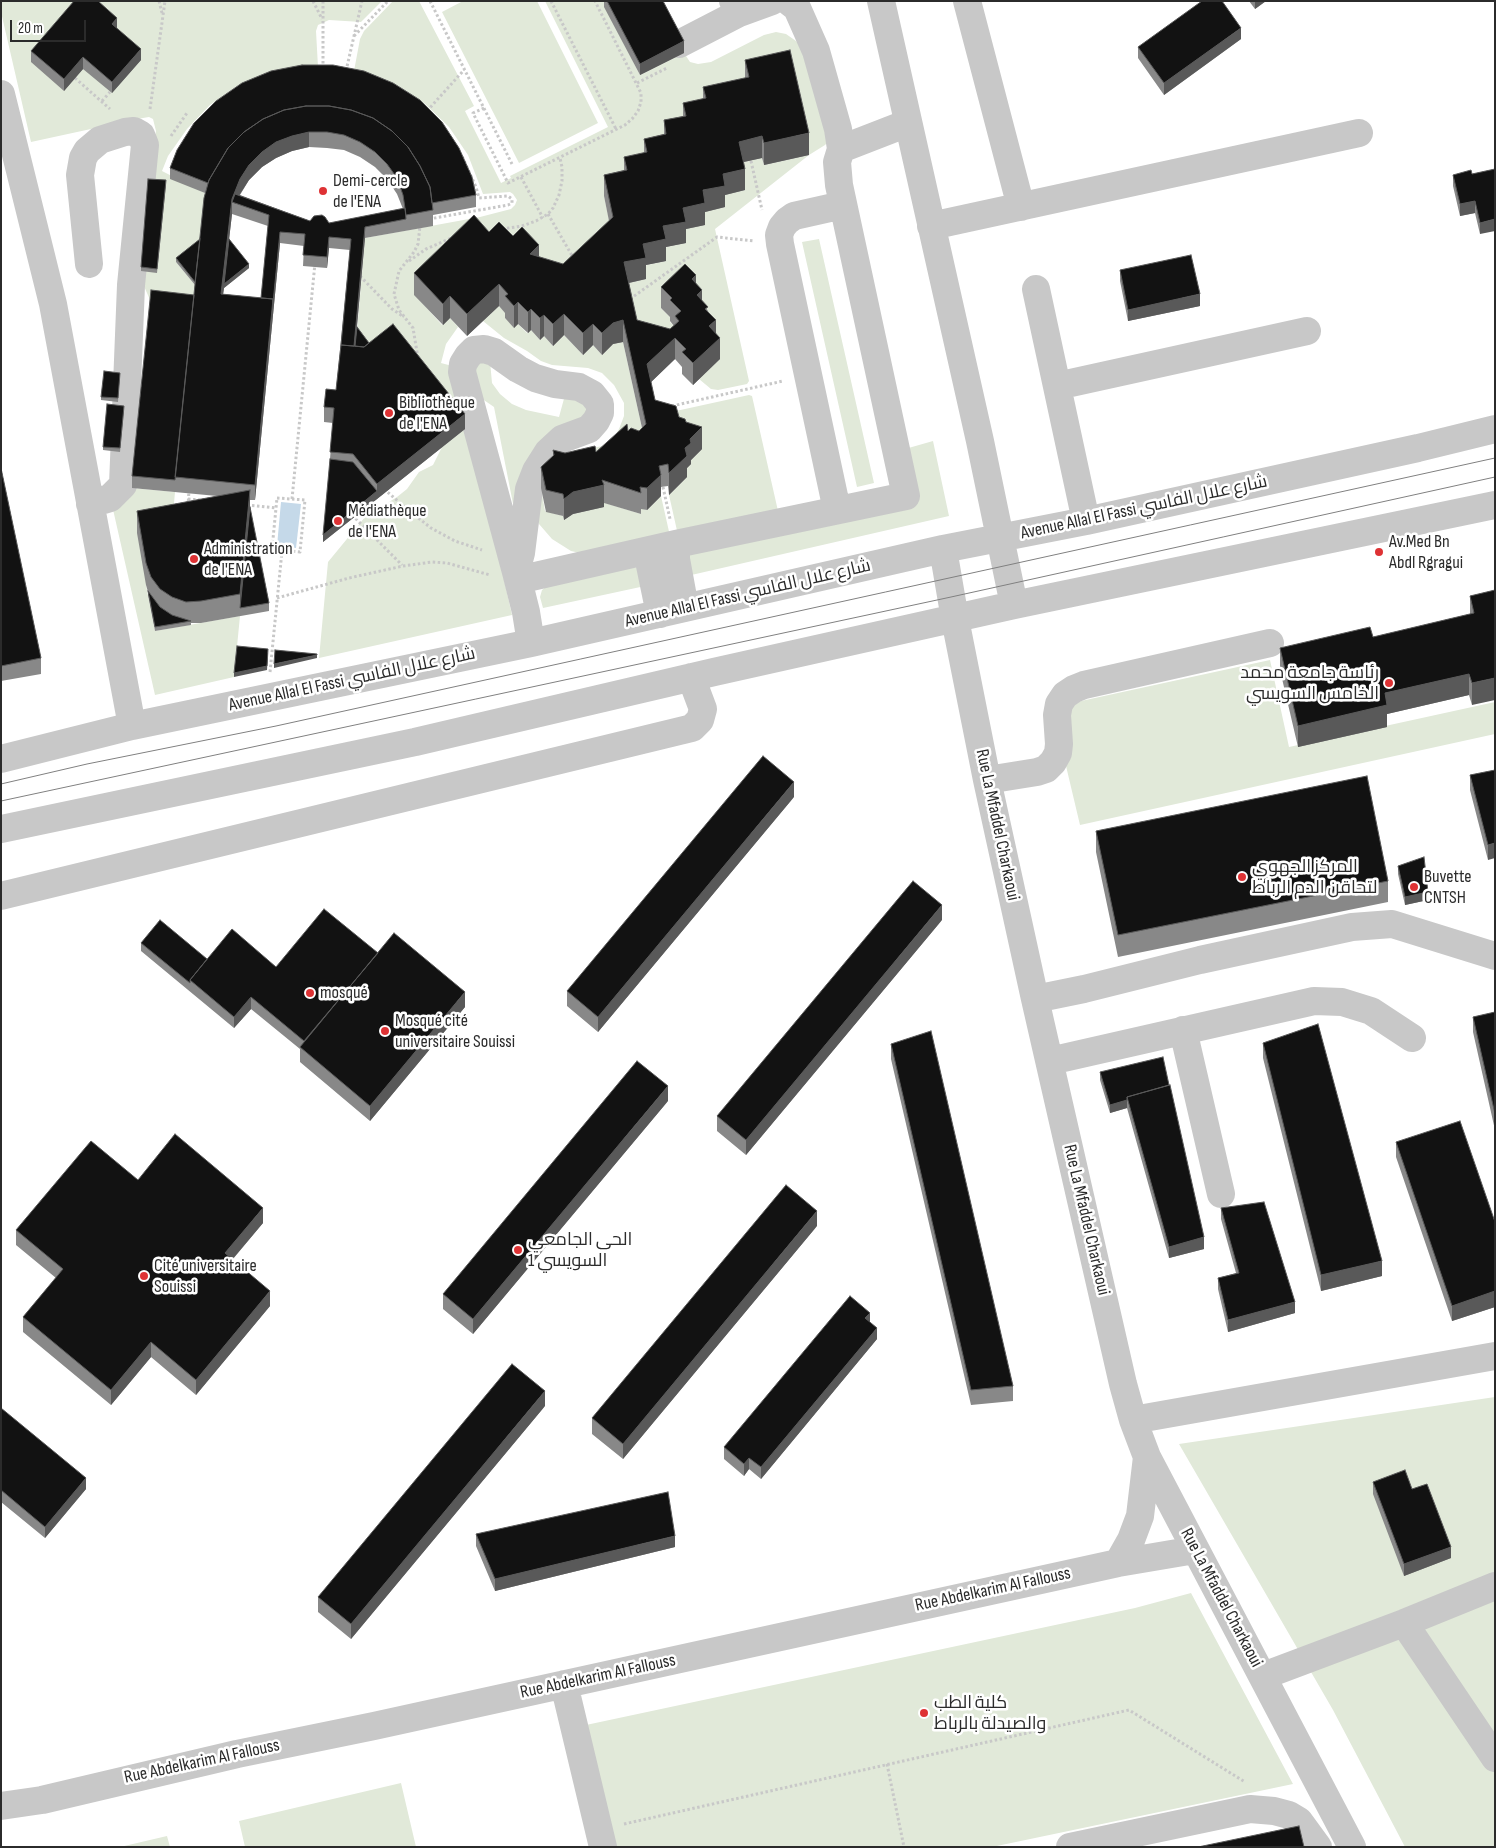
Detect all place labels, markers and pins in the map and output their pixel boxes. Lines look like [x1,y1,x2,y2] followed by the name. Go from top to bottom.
[333,170,408,212] place label: Demi-cercle de l'ENA
[317,185,329,197] marker: Demi-cercle de l'ENA
[399,392,475,434] place label: Bibliothèque de l'ENA
[383,407,395,419] marker: Bibliothèque de l'ENA
[348,500,426,542] place label: Médiathèque de l'ENA
[332,515,344,527] marker: Médiathèque de l'ENA
[1389,531,1463,574] place label: Av.Med Bn Abdl Rgragui
[204,538,293,580] place label: Administration de l'ENA
[1373,546,1385,558] marker: Av.Med Bn Abdl Rgragui
[188,553,200,565] marker: Administration de l'ENA
[1240,662,1379,704] place label: رئاسة جامعة محمد الخامس السويسي
[1383,677,1395,689] marker: رئاسة جامعة محمد الخامس السويسي
[1252,856,1377,899] place label: المركز الجهوي لتحاقن الدم الرباط
[1424,866,1472,909] place label: Buvette CNTSH
[1236,871,1248,883] marker: المركز الجهوي لتحاقن الدم الرباط
[1408,881,1420,893] marker: Buvette CNTSH
[320,982,368,1004] place label: mosqué
[304,987,316,999] marker: mosqué
[395,1010,515,1052] place label: Mosqué cité universitaire Souissi
[379,1025,391,1037] marker: Mosqué cité universitaire Souissi
[528,1229,632,1272] place label: الحي الجامعي السويسي 1
[512,1244,524,1256] marker: الحي الجامعي السويسي 1
[154,1255,257,1298] place label: Cité universitaire Souissi
[138,1270,150,1282] marker: Cité universitaire Souissi
[934,1692,1046,1735] place label: كلية الطب والصيدلة بالرباط
[918,1707,930,1719] marker: كلية الطب والصيدلة بالرباط

